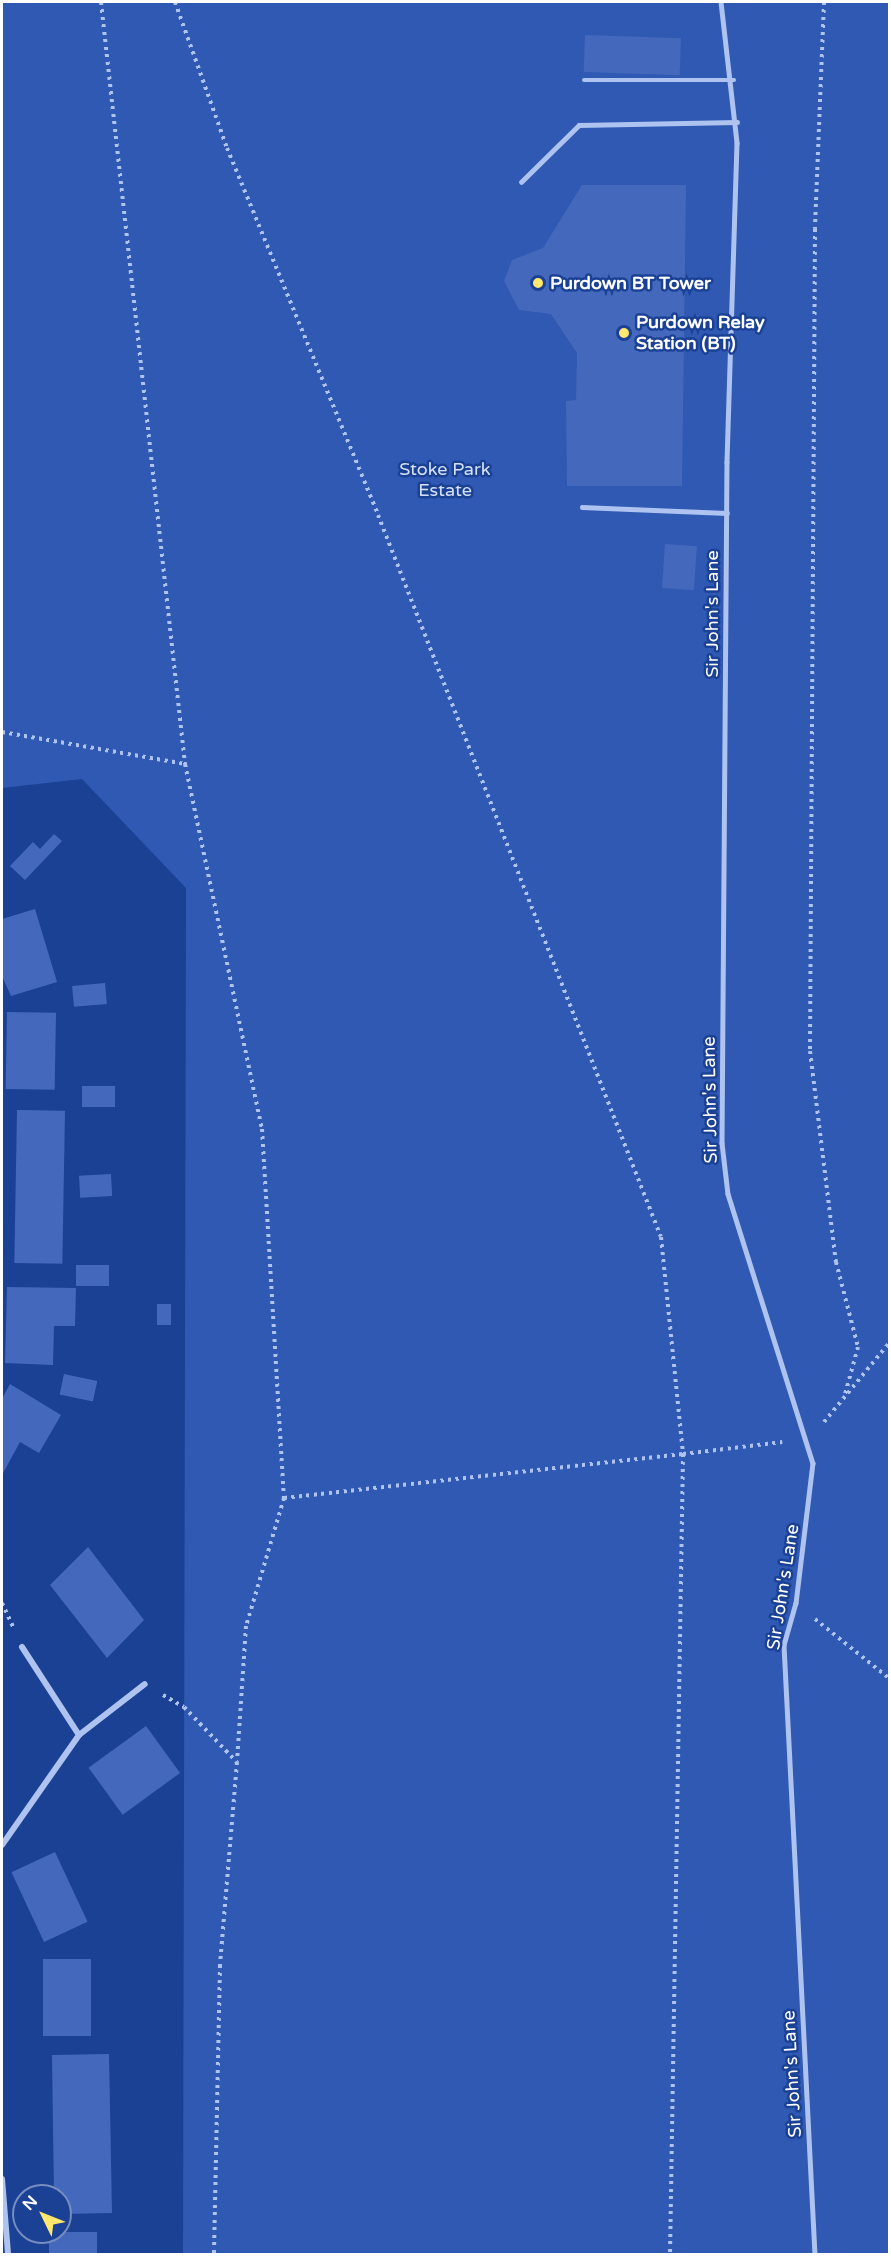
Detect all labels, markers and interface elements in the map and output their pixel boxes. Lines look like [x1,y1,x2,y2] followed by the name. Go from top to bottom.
[550,272,711,294] place label: Purdown BT Tower
[531,276,545,290] marker: Purdown BT Tower
[636,312,765,354] place label: Purdown Relay Station (BT)
[617,326,631,340] marker: Purdown Relay Station (BT)
[399,459,491,502] park label: Stoke Park Estate
[701,550,723,678] street label: Sir John's Lane
[698,1036,722,1164] street label: Sir John's Lane
[762,1522,804,1652] street label: Sir John's Lane
[778,2010,806,2138] street label: Sir John's Lane
[12,2184,72,2244] north arrow
[19,2192,42,2215] text: N

